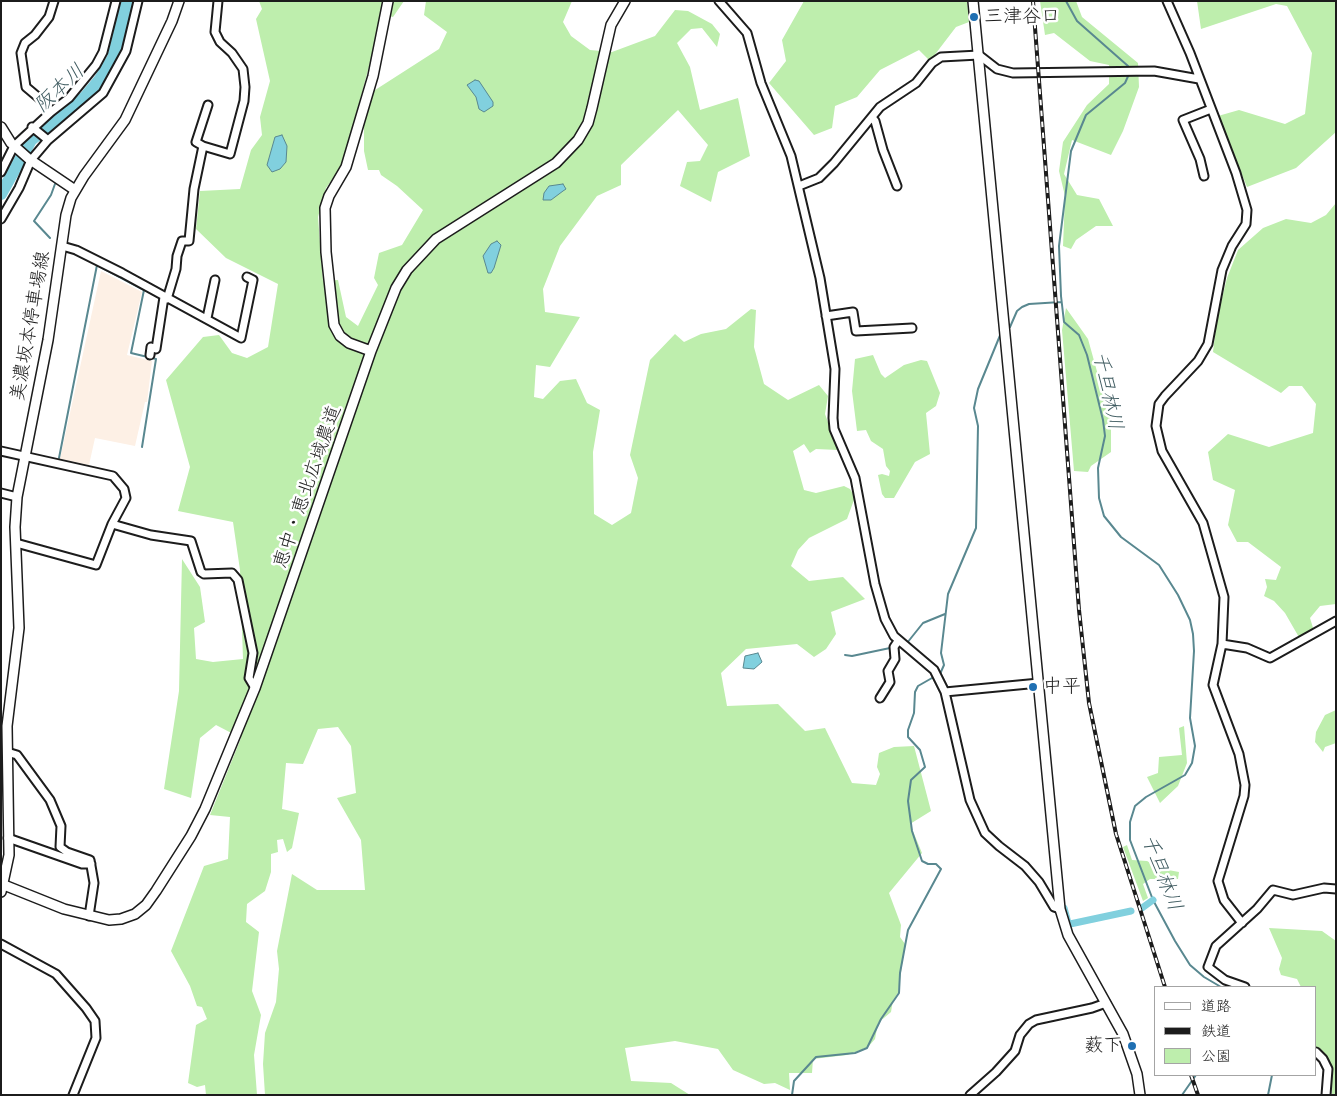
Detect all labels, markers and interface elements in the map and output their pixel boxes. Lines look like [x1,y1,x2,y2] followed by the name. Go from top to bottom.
[984,6,1060,28] place label: 三津谷口
[968,11,980,23] marker: 三津谷口
[30,60,90,118] water label: 阪本川
[7,249,55,403] street label: 美濃坂本停車場線
[1087,349,1127,433] water label: 千旦林川
[269,402,347,572] street label: 恵中・恵北広域農道
[1043,676,1081,698] place label: 中平
[1027,681,1039,693] marker: 中平
[1135,831,1187,915] water label: 千旦林川
[1154,986,1317,1076] legend
[1201,993,1231,1019] text: 道路
[1201,1018,1231,1044] text: 鉄道
[1084,1035,1122,1057] place label: 薮下
[1126,1040,1138,1052] marker: 薮下
[1201,1043,1231,1069] text: 公園

